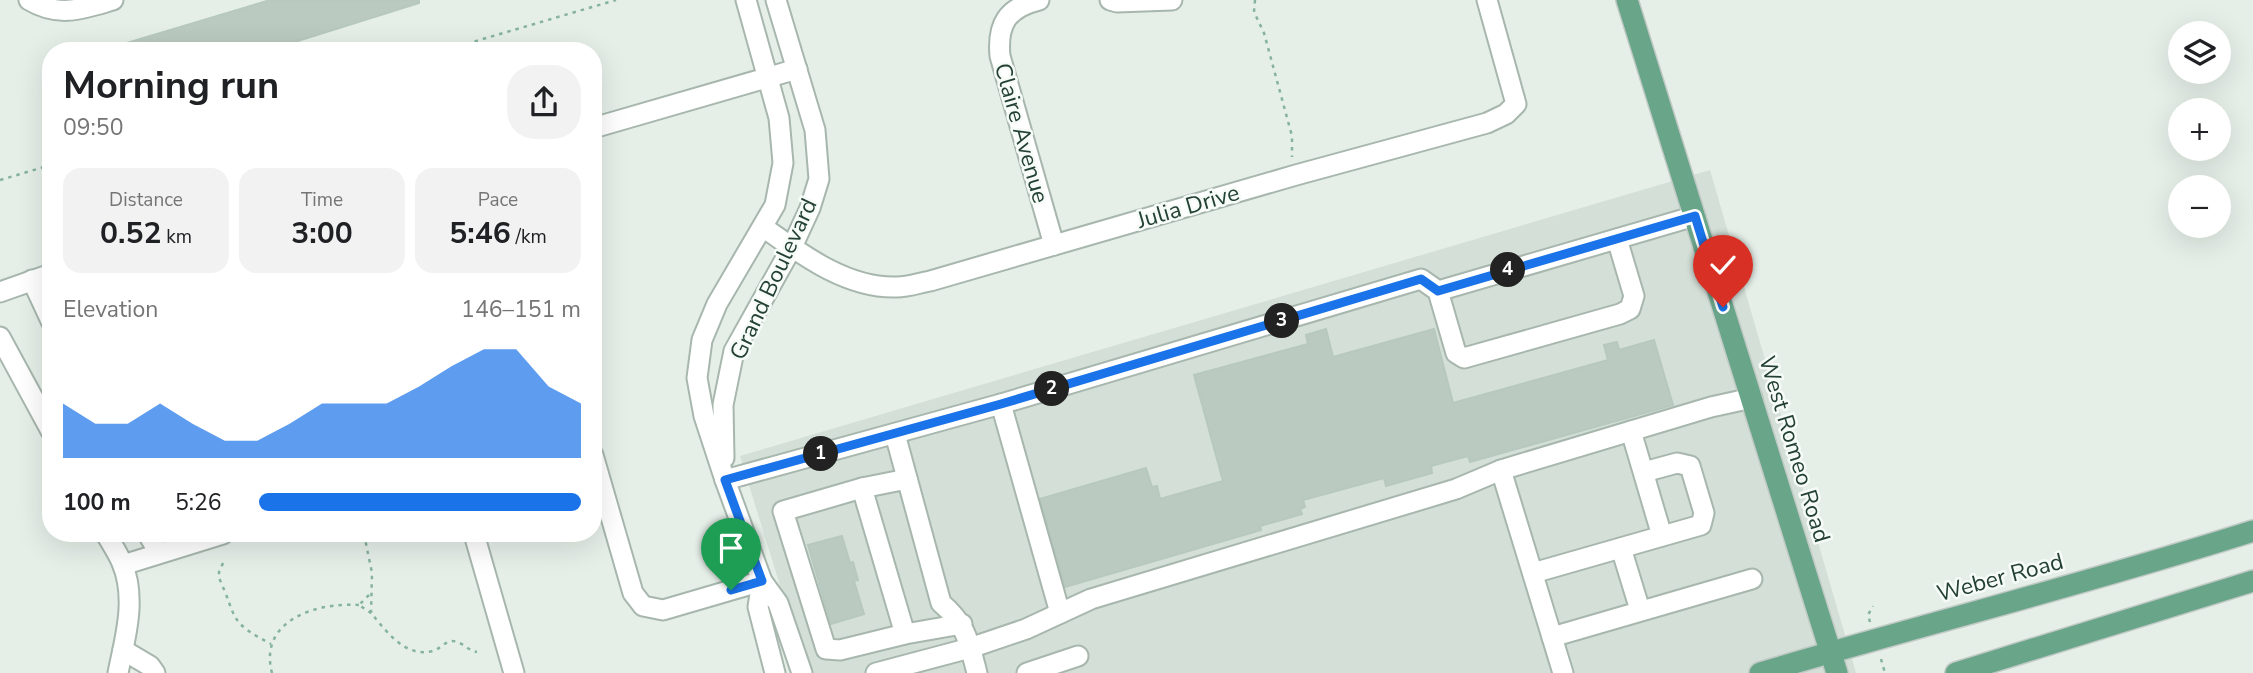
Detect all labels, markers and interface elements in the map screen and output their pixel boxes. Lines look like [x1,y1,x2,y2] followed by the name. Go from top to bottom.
[2168,21,2231,238] map controls
[2168,21,2231,84] button: layers
[987,59,1056,207] street label: Claire Avenue
[63,60,279,111] text: Morning run
[507,65,581,139] button: share
[2168,98,2231,161] button: +
[63,112,123,143] text: 09:50
[2168,175,2231,238] button: −
[1132,177,1243,236] street label: Julia Drive
[109,187,183,213] text: Distance
[301,187,343,213] text: Time
[478,187,518,213] text: Pace
[722,193,824,365] street label: Grand Boulevard
[100,213,161,254] text: 0.52
[291,213,353,254] text: 3:00
[449,213,511,254] text: 5:46
[161,224,192,250] text: km
[511,224,547,250] text: /km
[1693,235,1753,307] pin
[1704,246,1742,284] icon: check
[1490,252,1526,288] pin: 4
[1502,256,1513,282] text: 4
[63,294,158,325] text: Elevation
[461,294,581,325] text: 146–151 m
[1264,304,1300,338] pin: 3
[1276,307,1287,333] text: 3
[1751,352,1838,546] street label: West Romeo Road
[1034,372,1070,406] pin: 2
[1046,375,1057,401] text: 2
[804,436,838,472] pin: 1
[815,440,826,466] text: 1
[63,487,131,518] text: 100 m
[175,487,222,518] text: 5:26
[701,518,761,590] pin
[712,529,750,567] icon: arrive
[1934,546,2067,609] street label: Weber Road

